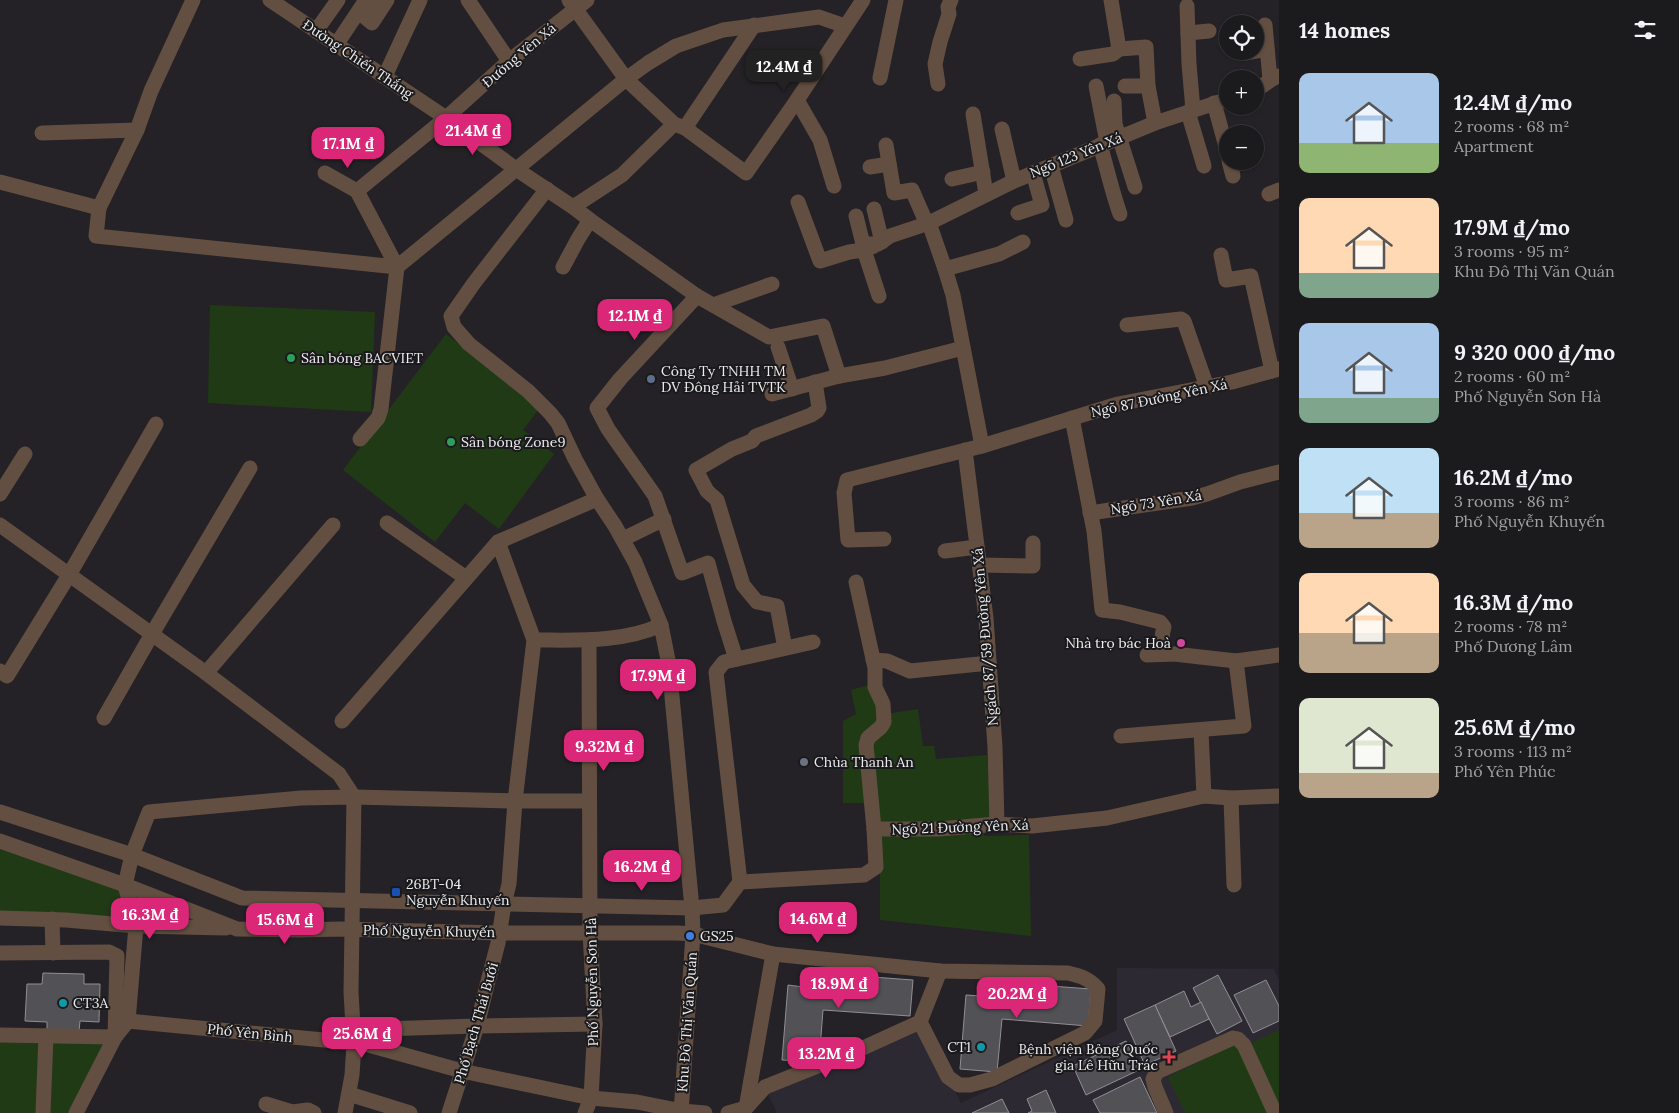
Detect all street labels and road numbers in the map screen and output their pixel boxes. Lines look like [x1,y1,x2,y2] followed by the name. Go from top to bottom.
[299,15,417,103] street label: Đường Chiến Thắng
[478,19,560,91] street label: Đường Yên Xá
[1027,128,1125,182] street label: Ngõ 123 Yên Xá
[1089,375,1229,421] street label: Ngõ 87 Đường Yên Xá
[1109,486,1203,518] street label: Ngõ 73 Yên Xá
[968,547,1002,727] street label: Ngách 87/59 Đường Yên Xá
[891,816,1029,838] street label: Ngõ 21 Đường Yên Xá
[582,917,602,1047] street label: Phố Nguyễn Sơn Hà
[363,921,496,941] street label: Phố Nguyễn Khuyến
[673,951,701,1093] street label: Khu Đô Thị Văn Quán
[450,960,502,1086] street label: Phố Bạch Thái Bưởi
[206,1020,294,1046] street label: Phố Yên Bình

